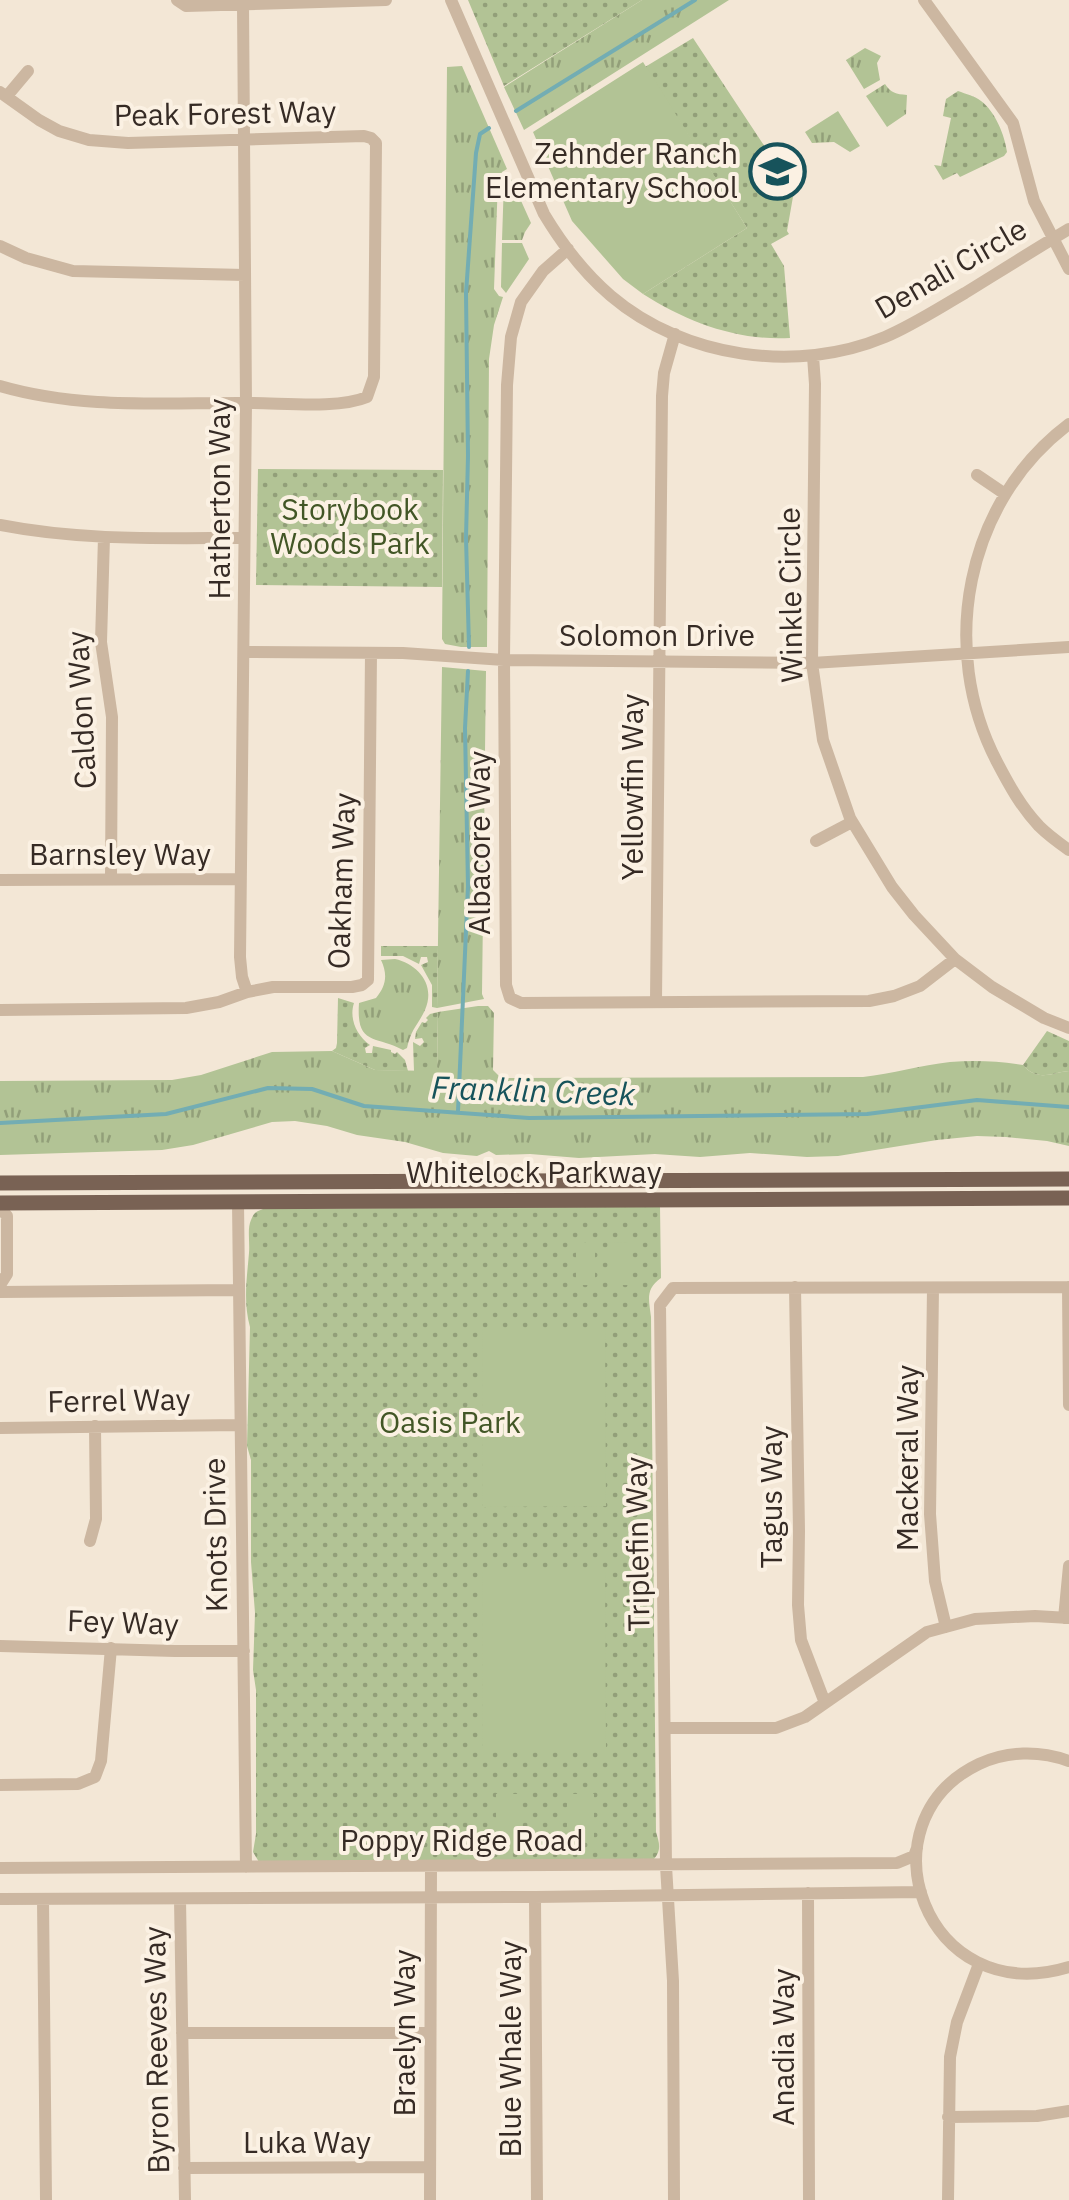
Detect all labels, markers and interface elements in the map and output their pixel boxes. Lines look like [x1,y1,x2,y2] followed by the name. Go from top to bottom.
[113,91,337,134] street label: Peak Forest Way
[485,133,738,206] place label: Zehnder Ranch Elementary School
[747,141,807,201] school or university icon: Zehnder Ranch Elementary School
[867,209,1033,327] street label: Denali Circle
[199,398,238,600] street label: Hatherton Way
[270,489,430,562] park label: Storybook Woods Park
[768,507,811,683] street label: Winkle Circle
[559,615,755,654] street label: Solomon Drive
[57,630,104,790] street label: Caldon Way
[612,693,651,881] street label: Yellowfin Way
[459,751,498,935] street label: Albacore Way
[318,792,363,970] street label: Oakham Way
[29,834,211,873] street label: Barnsley Way
[430,1065,637,1115] water label: Franklin Creek
[406,1152,662,1191] street label: Whitelock Parkway
[887,1365,926,1551] street label: Mackeral Way
[47,1379,191,1420] street label: Ferrel Way
[379,1402,521,1441] park label: Oasis Park
[751,1426,790,1568] street label: Tagus Way
[615,1456,658,1632] street label: Triplefin Way
[194,1457,235,1613] street label: Knots Drive
[67,1600,180,1643] street label: Fey Way
[340,1820,584,1859] street label: Poppy Ridge Road
[134,1926,177,2174] street label: Byron Reeves Way
[490,1940,529,2158] street label: Blue Whale Way
[384,1949,423,2117] street label: Braelyn Way
[763,1968,802,2126] street label: Anadia Way
[243,2122,371,2161] street label: Luka Way

